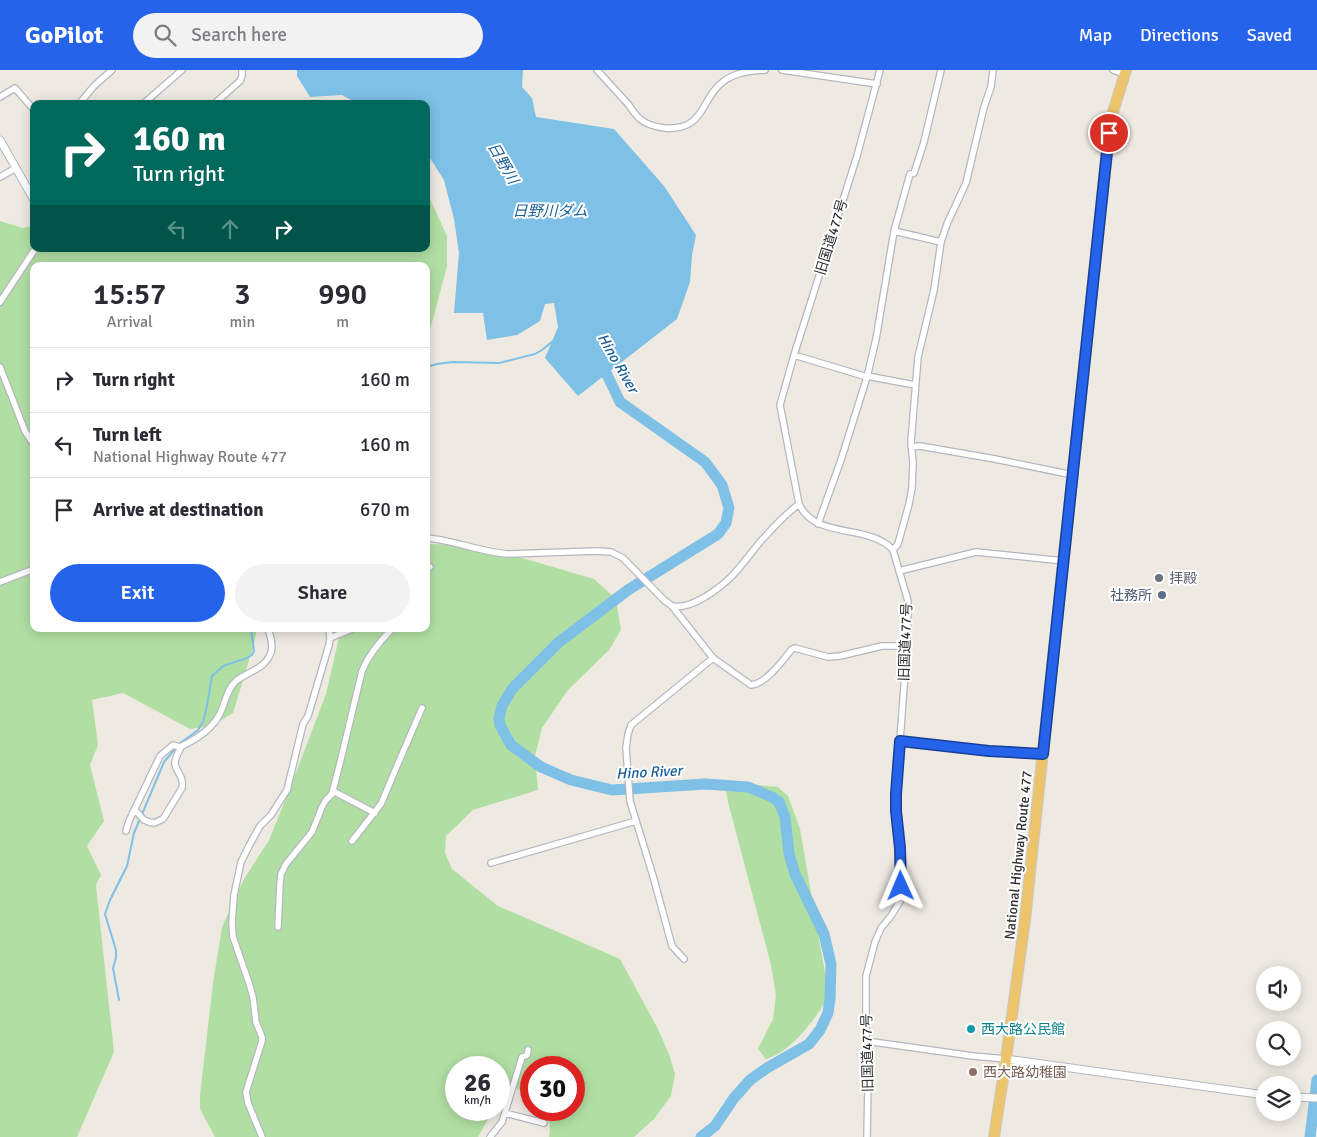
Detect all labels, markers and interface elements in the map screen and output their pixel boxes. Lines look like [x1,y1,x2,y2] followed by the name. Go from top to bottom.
[133,13,483,58] search box
[25,20,103,50] text: GoPilot
[151,21,179,49] icon: search
[191,23,287,47] text: Search here
[1079,24,1112,46] text: Map
[1140,24,1219,46] text: Directions
[1247,24,1292,46] text: Saved
[1088,112,1130,154] pin
[133,117,226,160] text: 160 m
[1095,119,1123,147] icon: arrive
[50,120,115,185] icon: right
[484,139,523,189] water label: 日野川
[133,160,225,187] text: Turn right
[812,197,851,277] street label: 旧国道477号
[512,202,588,220] water label: 日野川ダム
[163,215,191,243] icon: left
[216,215,244,243] icon: ahead
[269,215,297,243] icon: right
[93,276,166,313] text: 15:57
[234,276,250,313] text: 3
[318,276,367,313] text: 990
[107,312,153,332] text: Arrival
[229,312,255,332] text: min
[336,312,349,332] text: m
[594,330,644,398] water label: Hino River
[50,366,78,394] icon: right
[93,368,175,392] text: Turn right
[360,368,410,392] text: 160 m
[93,423,162,447] text: Turn left
[50,431,78,459] icon: left
[360,433,410,457] text: 160 m
[93,447,287,467] text: National Highway Route 477
[50,496,78,524] icon: arrive
[93,498,264,522] text: Arrive at destination
[360,498,410,522] text: 670 m
[50,564,225,622] button: Exit
[235,564,410,622] button: Share
[1169,570,1197,587] place label: 拝殿
[1153,572,1165,584] marker: 拝殿
[1110,587,1152,604] place label: 社務所
[1156,589,1168,601] marker: 社務所
[896,602,915,682] street label: 旧国道477号
[616,761,685,783] water label: Hino River
[1001,770,1036,940] street label: National Highway Route 477
[874,859,926,911] position arrow
[1256,966,1301,1121] map controls
[1256,966,1301,1011] button: sound
[858,1014,877,1092] street label: 旧国道477号
[981,1021,1065,1038] place label: 西大路公民館
[1256,1021,1301,1066] button: search
[965,1023,977,1035] marker: 西大路公民館
[520,1056,585,1121] speed limit sign: 30
[983,1064,1067,1081] place label: 西大路幼稚園
[967,1066,979,1078] marker: 西大路幼稚園
[464,1067,491,1098] text: 26
[1256,1076,1301,1121] button: layers
[464,1093,491,1108] text: km/h

